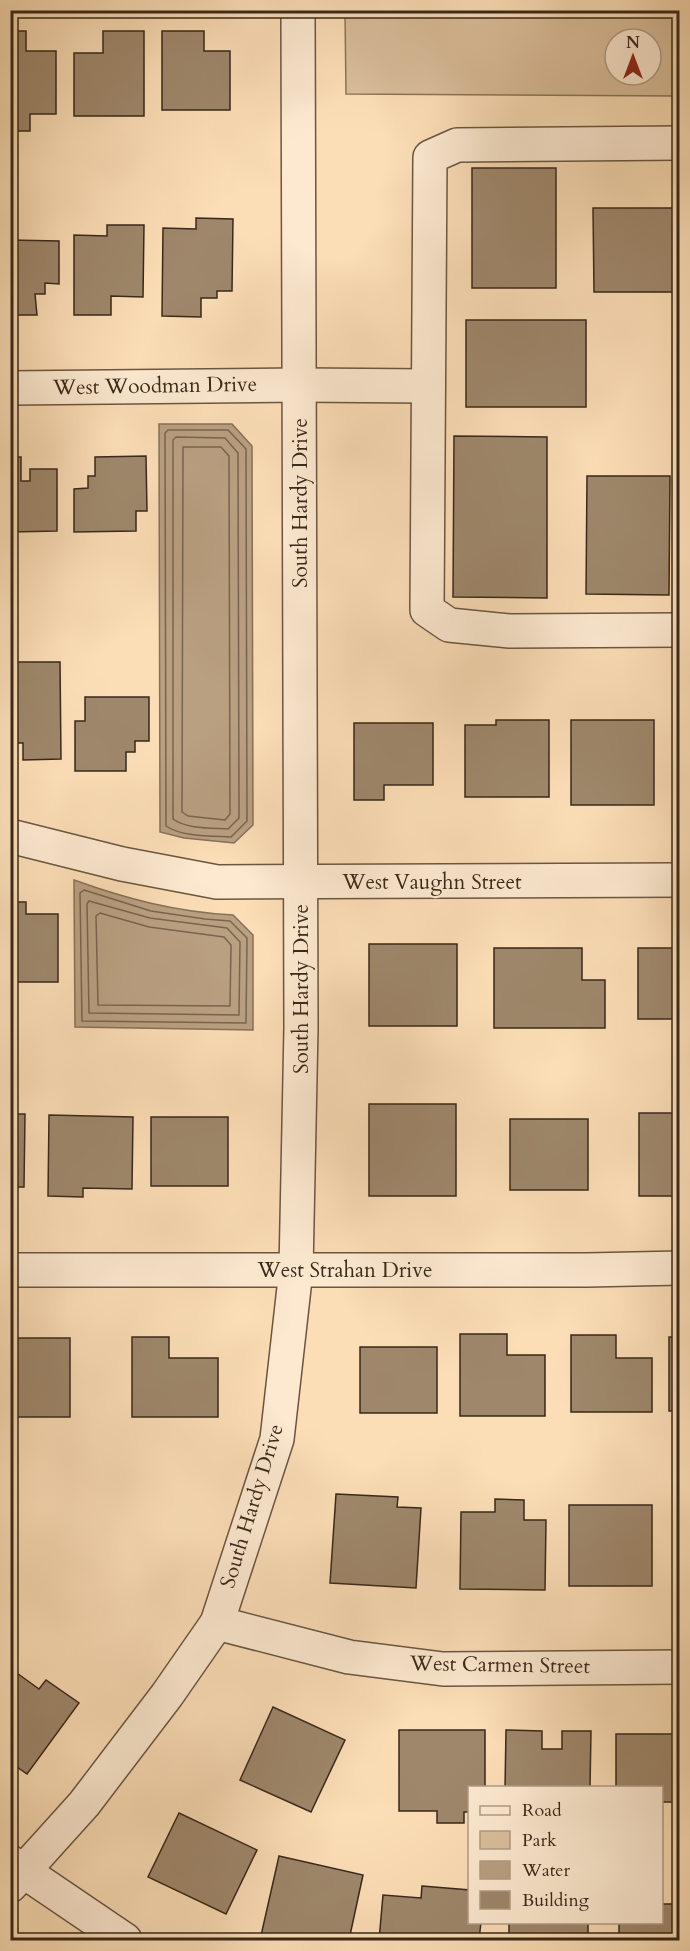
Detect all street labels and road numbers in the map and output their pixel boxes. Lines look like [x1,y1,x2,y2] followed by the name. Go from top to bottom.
[52,370,257,402] street label: West Woodman Drive
[286,418,315,588] street label: South Hardy Drive
[341,868,522,897] street label: West Vaughn Street
[287,904,316,1074] street label: South Hardy Drive
[257,1256,432,1285] street label: West Strahan Drive
[213,1420,291,1592] street label: South Hardy Drive
[409,1649,591,1681] street label: West Carmen Street

